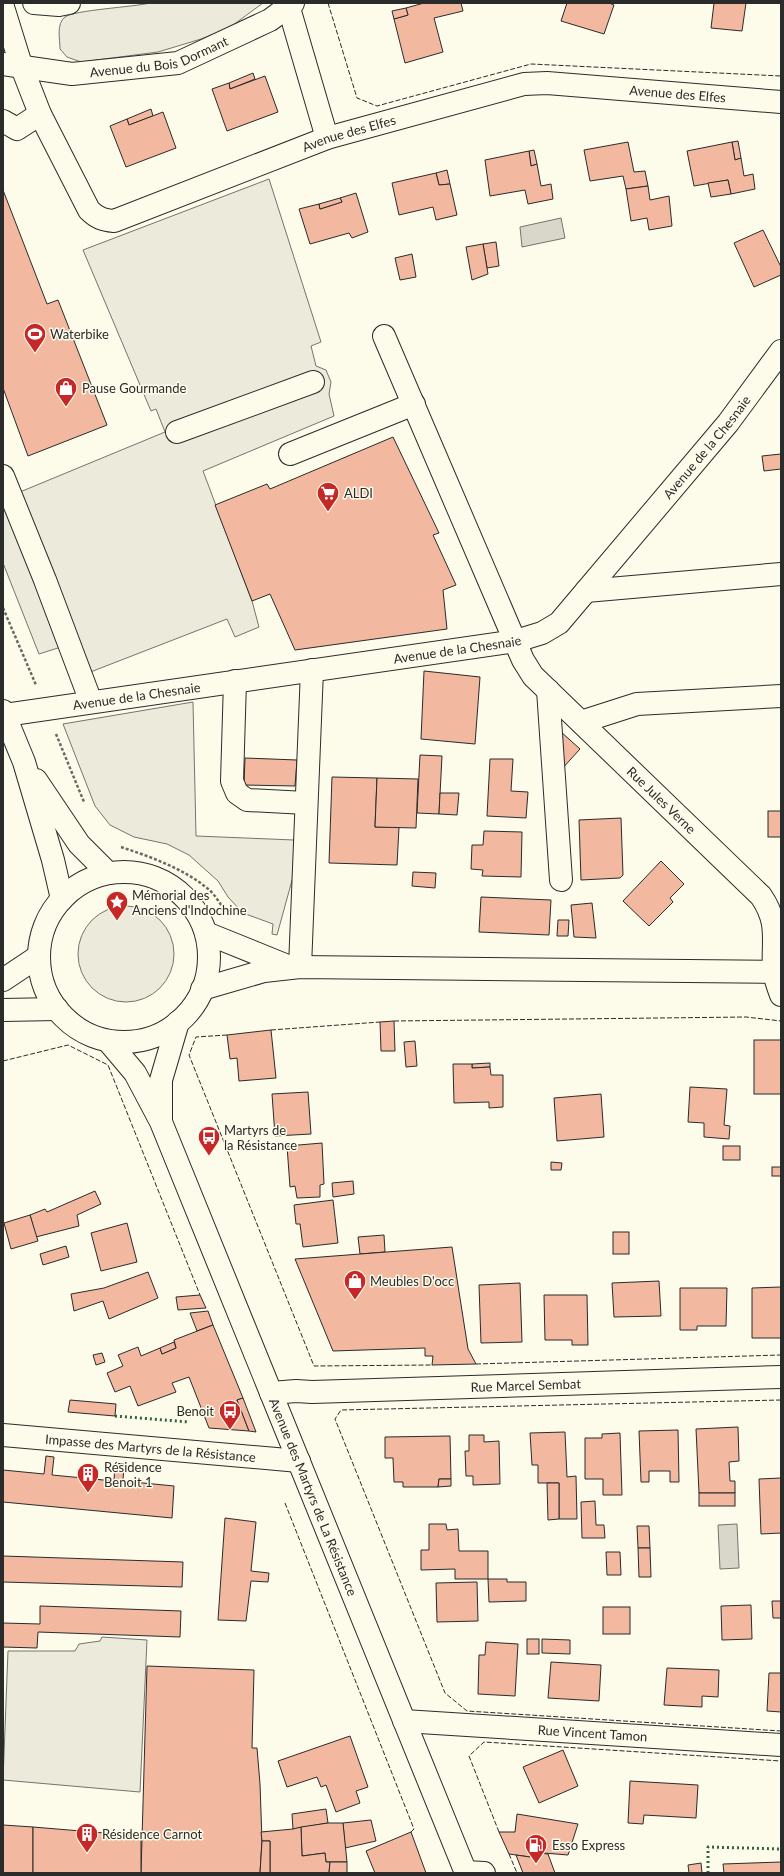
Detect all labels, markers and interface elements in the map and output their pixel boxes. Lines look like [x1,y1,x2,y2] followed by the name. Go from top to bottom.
[89,33,231,80] street label: Avenue du Bois Dormant
[629,82,727,106] street label: Avenue des Elfes
[300,111,398,155] street label: Avenue des Elfes
[22,321,48,354] sports icon: Waterbike
[50,326,109,342] place label: Waterbike
[53,375,79,408] shop icon: Pause Gourmande
[82,380,187,396] place label: Pause Gourmande
[660,392,754,502] street label: Avenue de la Chesnaie
[315,480,341,513] supermarket icon: ALDI
[344,485,373,501] place label: ALDI
[392,632,523,667] street label: Avenue de la Chesnaie
[72,679,202,713] street label: Avenue de la Chesnaie
[624,763,699,837] street label: Rue Jules Verne
[132,887,247,918] place label: Mémorial des Anciens d'Indochine
[104,889,130,922] place icon: Mémorial des Anciens d'Indochine
[224,1122,297,1153] place label: Martyrs de la Résistance
[196,1124,222,1157] bus stop icon: Martyrs de la Résistance
[342,1268,368,1301] shop icon: Meubles D'occ
[370,1273,454,1289] place label: Meubles D'occ
[470,1375,582,1395] street label: Rue Marcel Sembat
[266,1396,361,1598] street label: Avenue des Martyrs de La Résistance
[217,1398,243,1431] bus stop icon: Benoit
[176,1403,214,1419] place label: Benoit
[44,1431,257,1465] street label: Impasse des Martyrs de la Résistance
[104,1459,162,1490] place label: Résidence Benoit 1
[75,1461,101,1494] building icon: Résidence Benoit 1
[537,1722,648,1744] street label: Rue Vincent Tamon
[74,1821,100,1854] building icon: Résidence Carnot
[102,1826,202,1842] place label: Résidence Carnot
[523,1832,549,1865] fuel station icon: Esso Express
[552,1837,626,1853] place label: Esso Express

